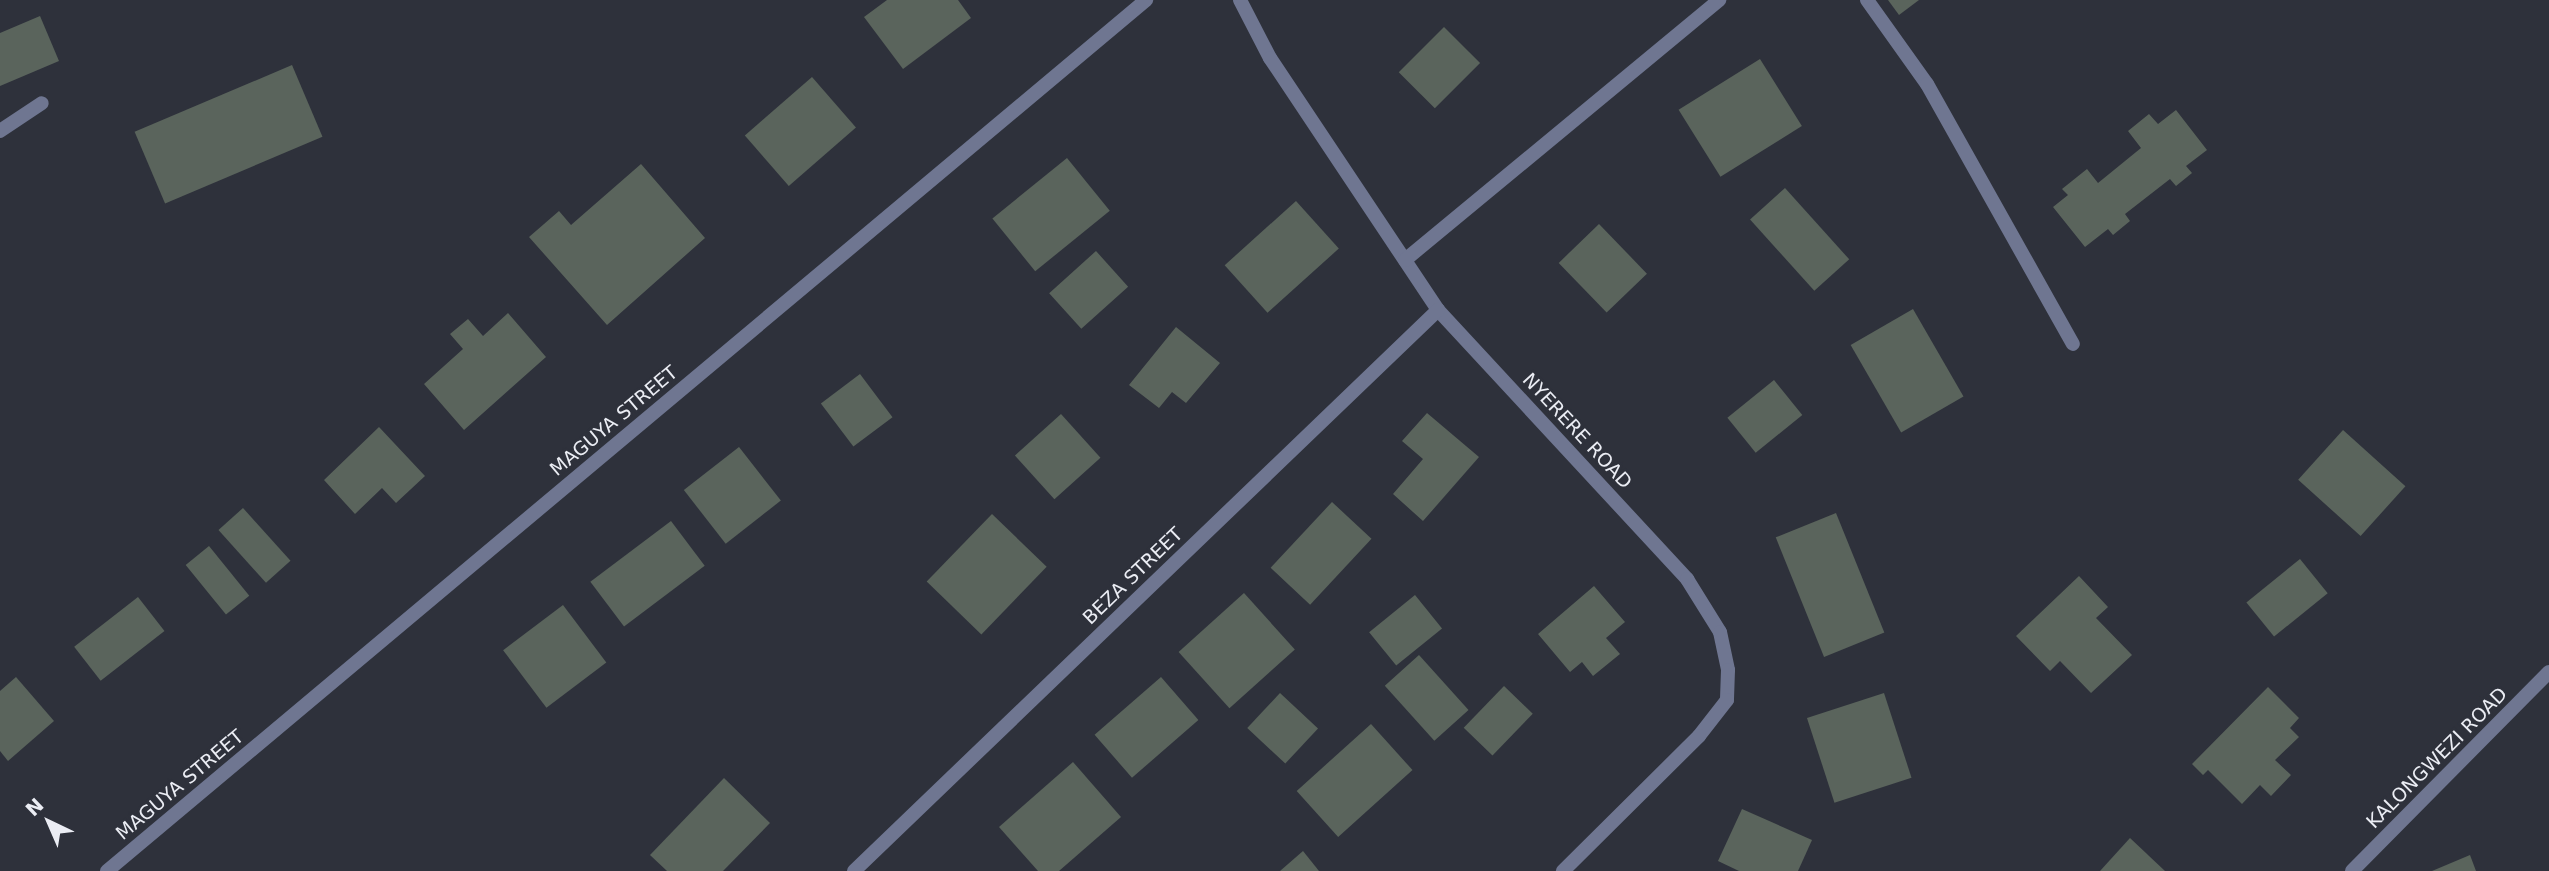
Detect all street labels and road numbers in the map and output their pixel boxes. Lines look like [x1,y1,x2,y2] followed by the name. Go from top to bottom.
[546,361,682,481] street label: MAGUYA STREET
[1518,368,1636,494] street label: NYERERE ROAD
[1078,523,1188,629] street label: BEZA STREET
[2362,683,2512,833] street label: KALONGWEZI ROAD
[112,725,248,845] street label: MAGUYA STREET

